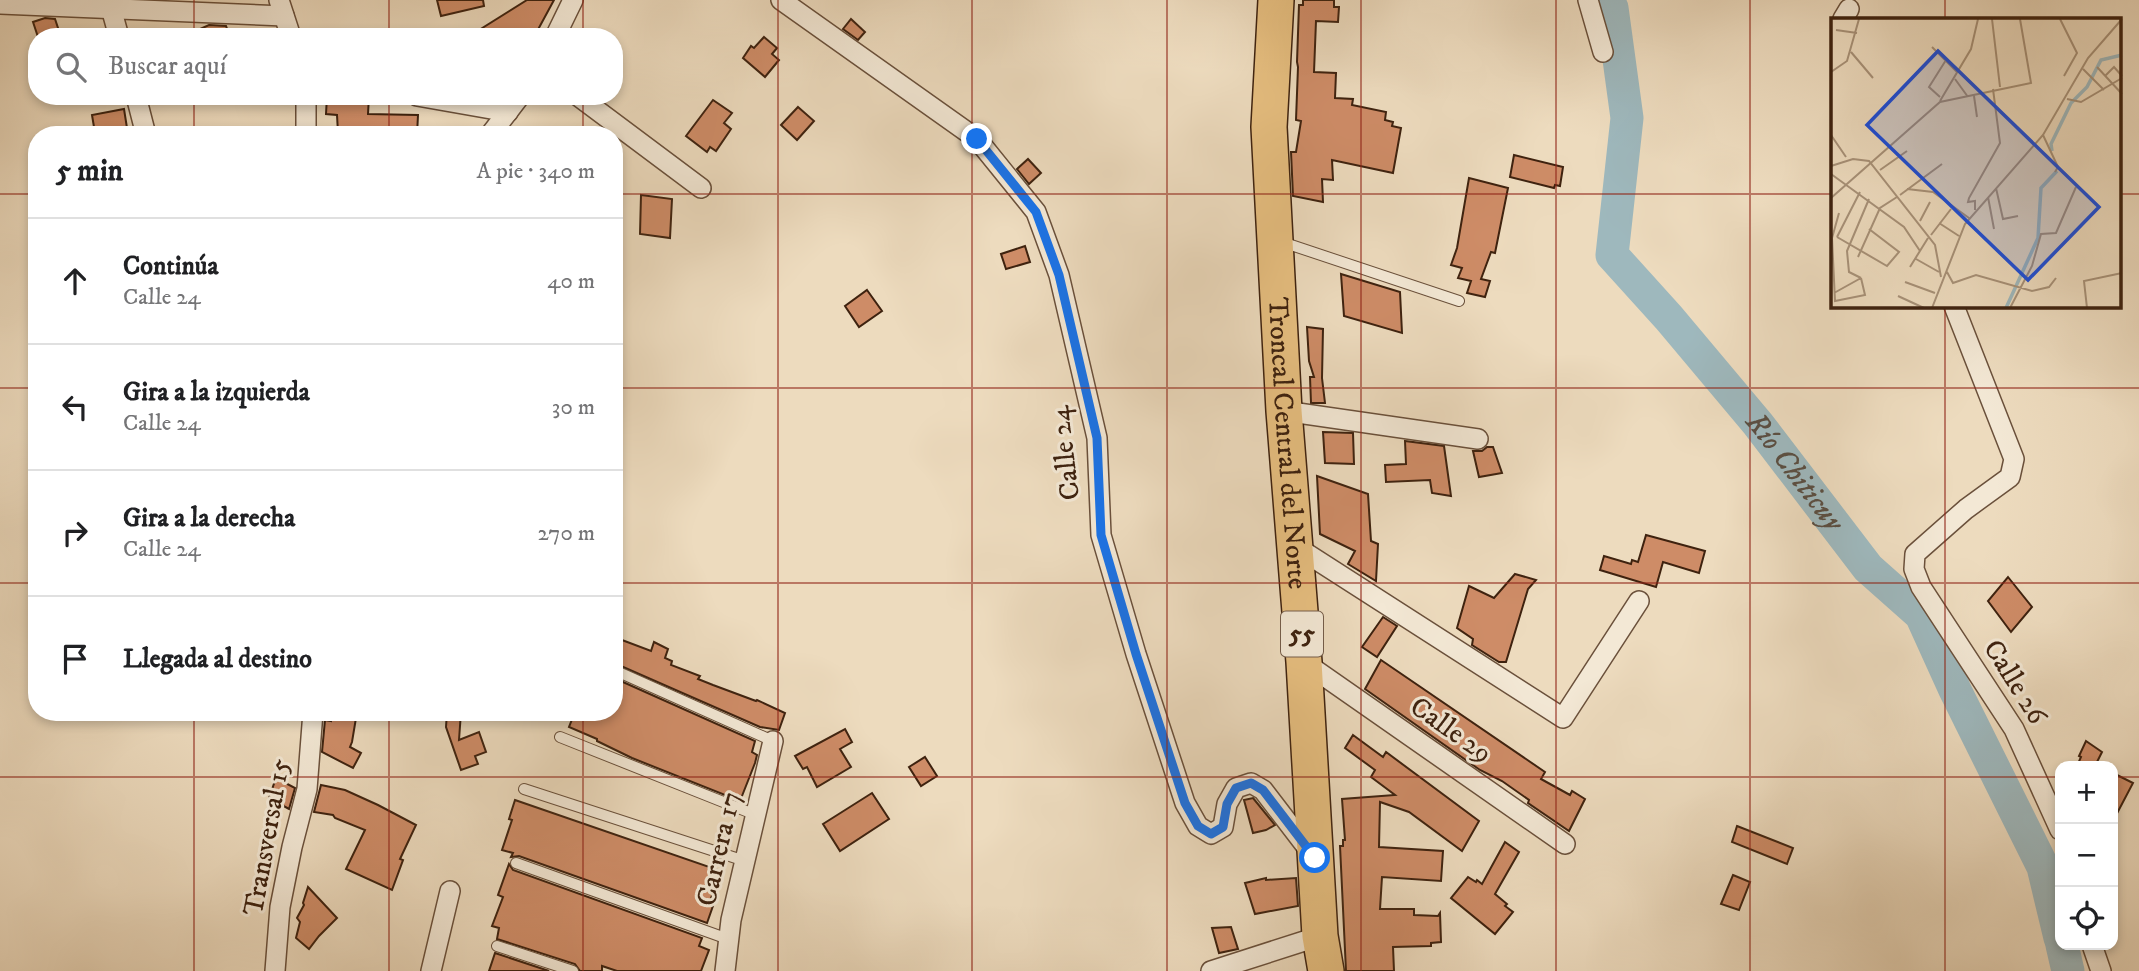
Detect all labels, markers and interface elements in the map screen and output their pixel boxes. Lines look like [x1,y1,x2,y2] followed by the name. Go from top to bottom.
[1831,18,2122,308] inset map
[28,28,623,105] search box
[52,48,90,86] icon: search
[108,50,226,83] text: Buscar aquí
[961,123,992,154] route end
[56,153,123,190] text: 5 min
[477,157,595,186] text: A pie · 340 m
[123,250,218,283] text: Continúa
[56,262,94,300] icon: ahead
[547,267,595,296] text: 40 m
[123,283,201,312] text: Calle 24
[1261,296,1316,591] street label: Troncal Central del Norte
[123,376,310,409] text: Gira a la izquierda
[56,388,94,426] icon: left
[552,393,595,422] text: 30 m
[1042,403,1088,502] street label: Calle 24
[1737,404,1853,540] water label: Río Chiticuy
[123,409,201,438] text: Calle 24
[123,502,295,535] text: Gira a la derecha
[56,514,94,552] icon: right
[538,519,595,548] text: 270 m
[123,535,201,564] text: Calle 24
[1281,612,1323,656] road number: 55
[1975,633,2055,732] street label: Calle 26
[56,640,94,678] icon: arrive
[123,643,312,676] text: Llegada al destino
[1403,689,1499,771] street label: Calle 29
[236,756,298,918] street label: Transversal 15
[2055,761,2118,950] map controls
[2055,761,2118,824] button: +
[689,788,749,910] street label: Carrera 17
[2055,824,2118,887] button: −
[1299,842,1330,873] route start
[2055,887,2118,950] button: locate

